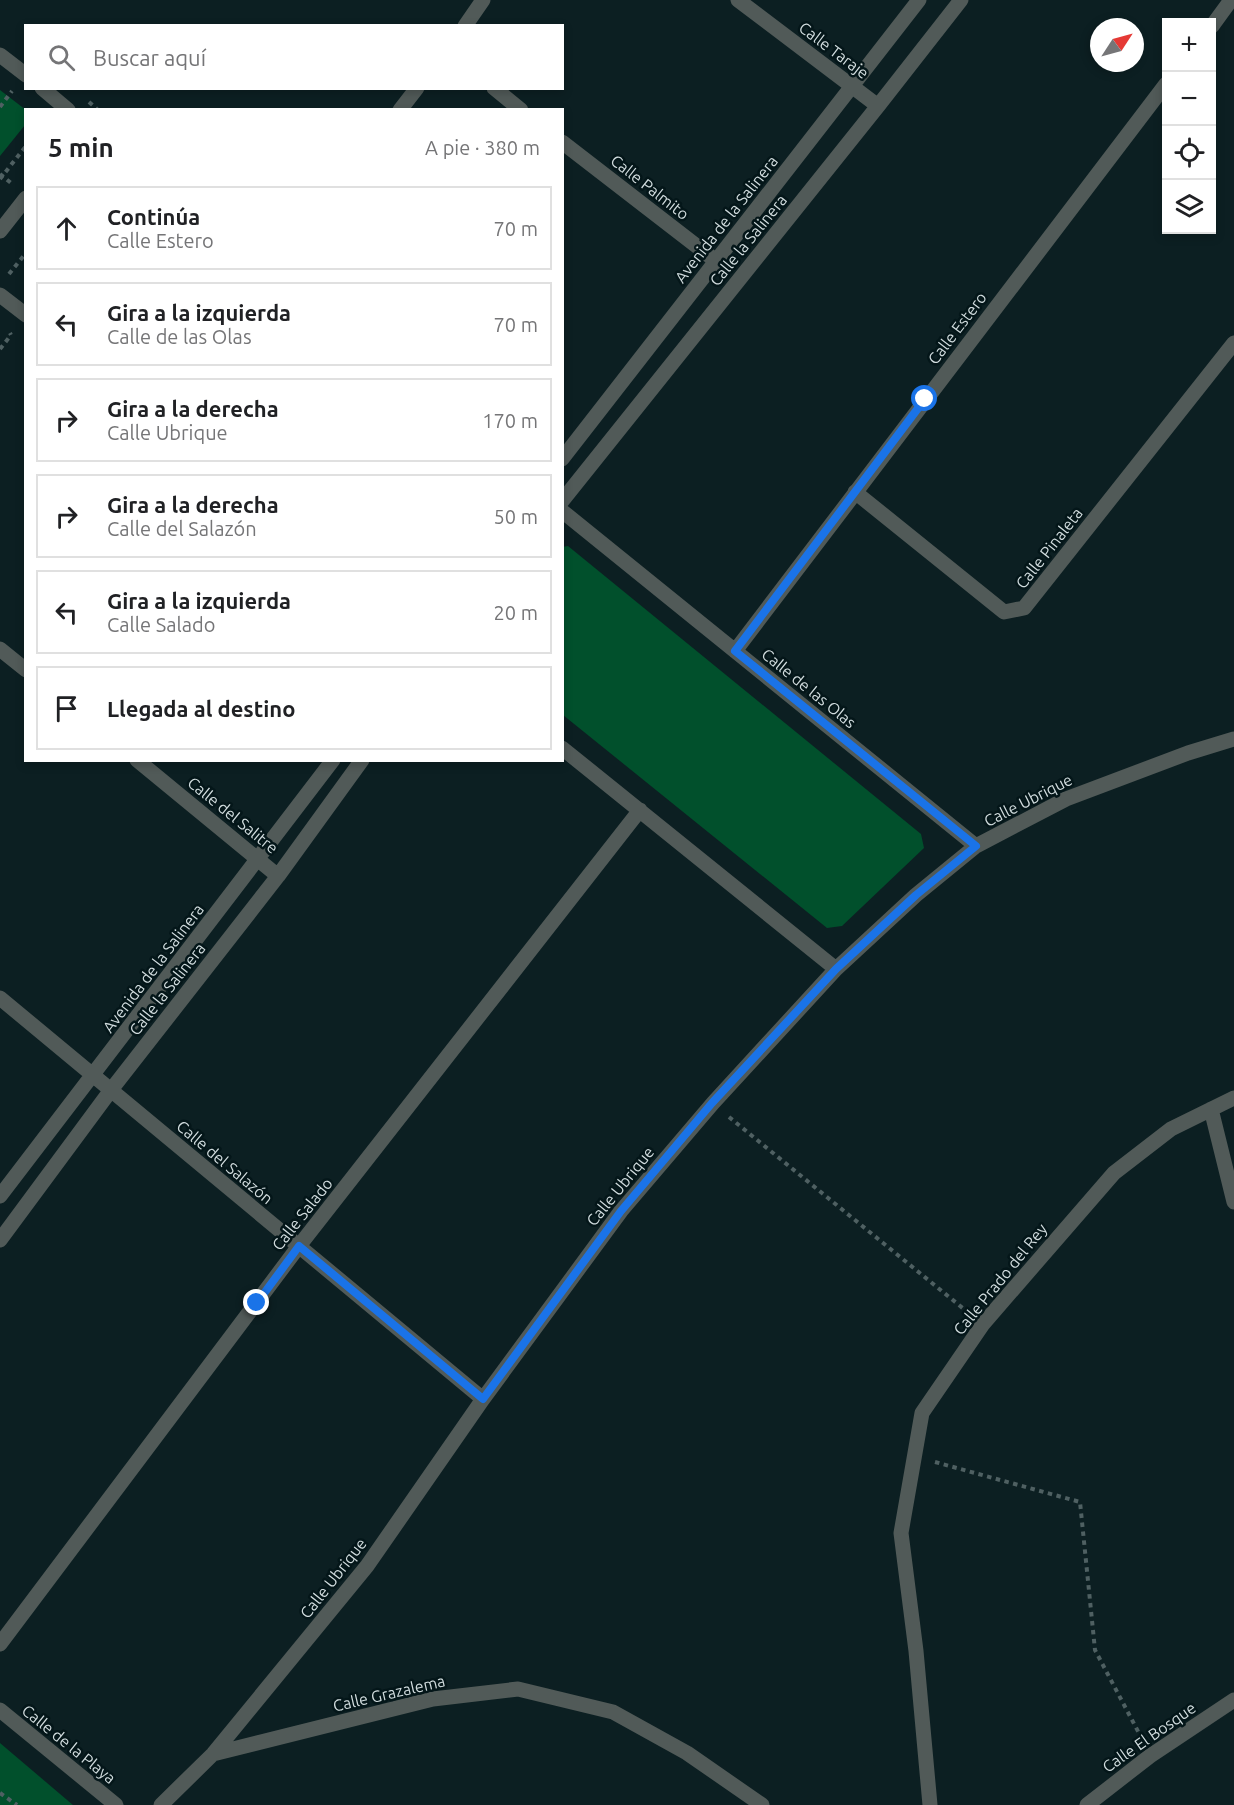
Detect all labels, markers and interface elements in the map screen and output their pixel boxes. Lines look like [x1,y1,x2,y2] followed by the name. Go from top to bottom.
[796,18,872,82] street label: Calle Taraje
[1090,18,1144,72] north arrow
[1162,18,1216,234] map controls
[1162,18,1216,72] button: +
[24,24,564,90] search box
[45,41,78,74] icon: search
[93,45,206,70] text: Buscar aquí
[1162,72,1216,126] button: −
[1162,126,1216,180] button: locate
[48,133,114,162] text: 5 min
[425,136,540,159] text: A pie · 380 m
[607,151,693,223] street label: Calle Palmito
[671,152,781,286] street label: Avenida de la Salinera
[1162,180,1216,234] button: layers
[706,191,790,289] street label: Calle la Salinera
[107,204,200,229] text: Continúa
[50,212,83,245] icon: ahead
[494,217,538,240] text: 70 m
[107,229,214,252] text: Calle Estero
[924,288,990,368] street label: Calle Estero
[107,300,291,325] text: Gira a la izquierda
[50,308,83,341] icon: left
[494,313,538,336] text: 70 m
[107,325,252,348] text: Calle de las Olas
[911,385,937,411] route start
[107,396,279,421] text: Gira a la derecha
[50,404,83,437] icon: right
[482,409,538,432] text: 170 m
[107,421,228,444] text: Calle Ubrique
[107,492,279,517] text: Gira a la derecha
[50,500,83,533] icon: right
[1012,504,1086,592] street label: Calle Pinaleta
[494,505,538,528] text: 50 m
[107,517,257,540] text: Calle del Salazón
[107,588,291,613] text: Gira a la izquierda
[50,596,83,629] icon: left
[494,601,538,624] text: 20 m
[107,613,215,636] text: Calle Salado
[758,645,860,731] street label: Calle de las Olas
[50,692,83,725] icon: arrive
[107,696,295,721] text: Llegada al destino
[981,770,1075,830] street label: Calle Ubrique
[184,773,282,857] street label: Calle del Salitre
[99,900,207,1036] street label: Avenida de la Salinera
[125,939,209,1039] street label: Calle la Salinera
[173,1117,277,1207] street label: Calle del Salazón
[583,1143,657,1229] street label: Calle Ubrique
[268,1174,336,1254] street label: Calle Salado
[950,1220,1050,1338] street label: Calle Prado del Rey
[243,1289,269,1315] route end
[296,1534,370,1622] street label: Calle Ubrique
[331,1671,447,1715] street label: Calle Grazalema
[1099,1698,1199,1776] street label: Calle El Bosque
[19,1701,119,1787] street label: Calle de la Playa

